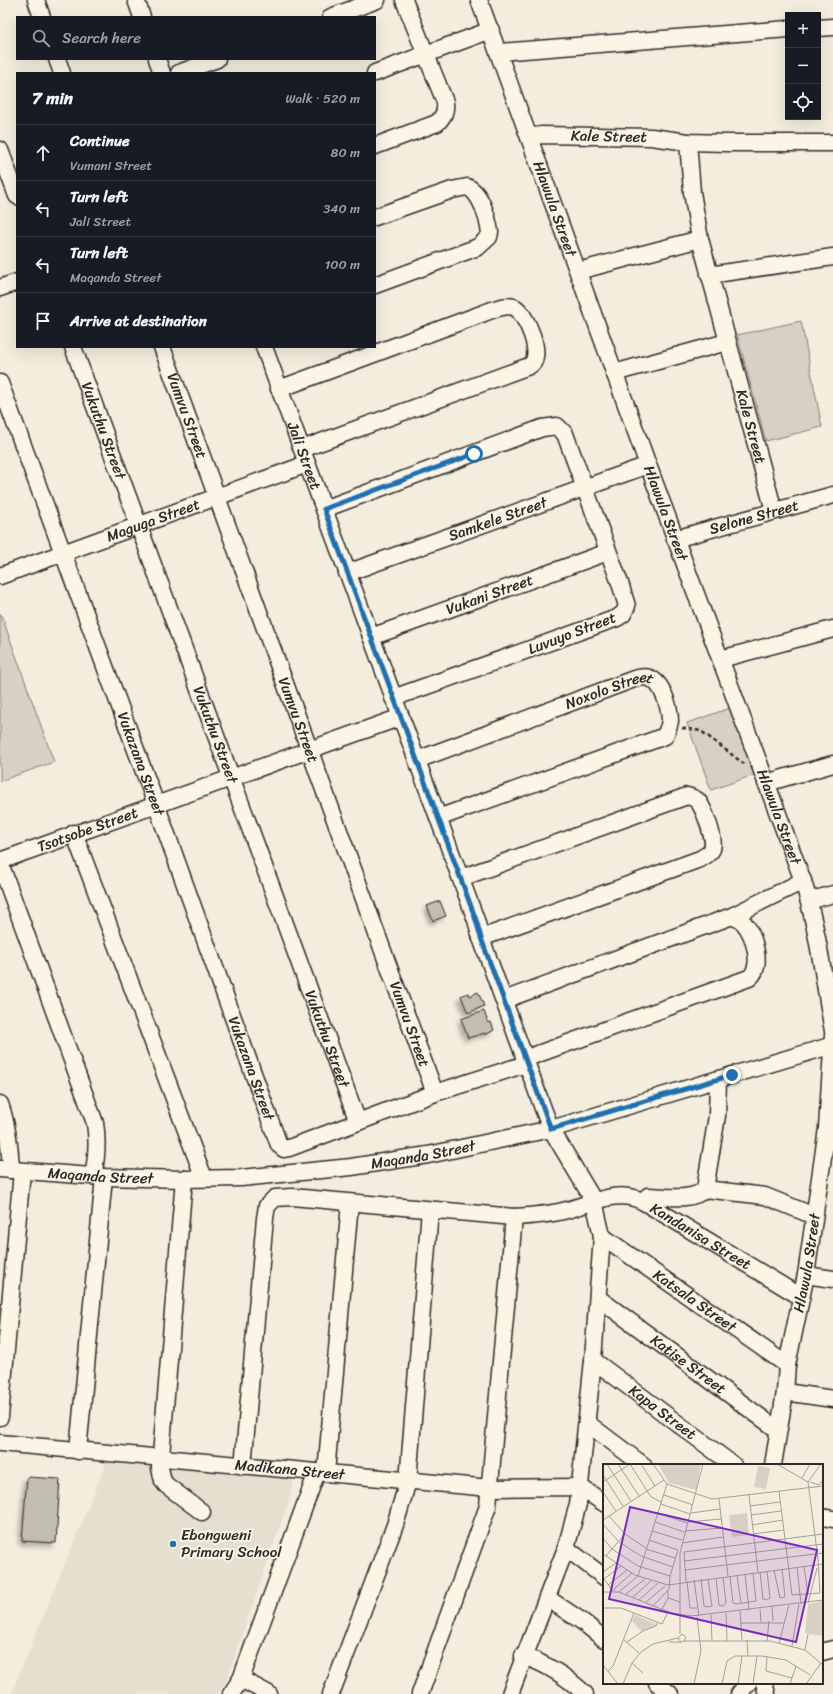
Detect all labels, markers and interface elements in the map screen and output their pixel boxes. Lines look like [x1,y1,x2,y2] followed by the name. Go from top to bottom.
[785,12,821,120] map controls
[785,12,821,48] button: +
[16,16,376,60] search box
[62,25,141,51] text: Search here
[30,27,52,49] icon: search
[785,48,821,84] button: −
[32,83,73,113] text: 7 min
[785,84,821,120] button: locate
[286,87,360,110] text: Walk · 520 m
[570,123,648,150] street label: Kale Street
[70,128,130,154] text: Continue
[331,141,360,164] text: 80 m
[32,142,54,164] icon: ahead
[70,154,152,177] text: Vumani Street
[525,157,584,261] street label: Hlawula Street
[70,184,128,210] text: Turn left
[323,197,360,220] text: 340 m
[32,198,54,220] icon: left
[70,210,131,233] text: Jali Street
[70,240,128,266] text: Turn left
[325,253,360,276] text: 100 m
[32,254,54,276] icon: left
[70,266,162,289] text: Maqanda Street
[70,308,207,334] text: Arrive at destination
[32,310,54,332] icon: arrive
[159,369,215,463] street label: Vumvu Street
[74,378,134,484] street label: Vukuthu Street
[728,386,774,467] street label: Kale Street
[279,417,329,494] street label: Jali Street
[465,445,483,463] route start
[636,462,696,565] street label: Hlawula Street
[445,489,551,549] street label: Samkele Street
[103,491,204,549] street label: Maguga Street
[706,492,802,542] street label: Selone Street
[442,567,537,622] street label: Vukani Street
[524,604,620,662] street label: Luvuyo Street
[561,664,658,717] street label: Noxolo Street
[271,673,326,767] street label: Vumvu Street
[186,682,246,788] street label: Vukuthu Street
[110,708,172,820] street label: Vukazana Street
[749,765,809,869] street label: Hlawula Street
[34,799,142,860] street label: Tsotsobe Street
[382,978,438,1071] street label: Vumvu Street
[298,986,358,1092] street label: Vukuthu Street
[221,1013,282,1125] street label: Vukazana Street
[723,1066,741,1084] route end
[369,1132,479,1177] street label: Maqanda Street
[47,1160,155,1191] street label: Maqanda Street
[645,1196,757,1277] street label: Kandanisa Street
[785,1211,828,1315] street label: Hlawula Street
[647,1262,743,1340] street label: Katsala Street
[645,1327,732,1401] street label: Katise Street
[623,1378,703,1447] street label: Kapa Street
[234,1452,347,1488] street label: Madikana Street
[603,1464,823,1684] inset map
[181,1522,282,1565] place label: Ebongweni Primary School
[168,1539,178,1549] marker: Ebongweni Primary School

